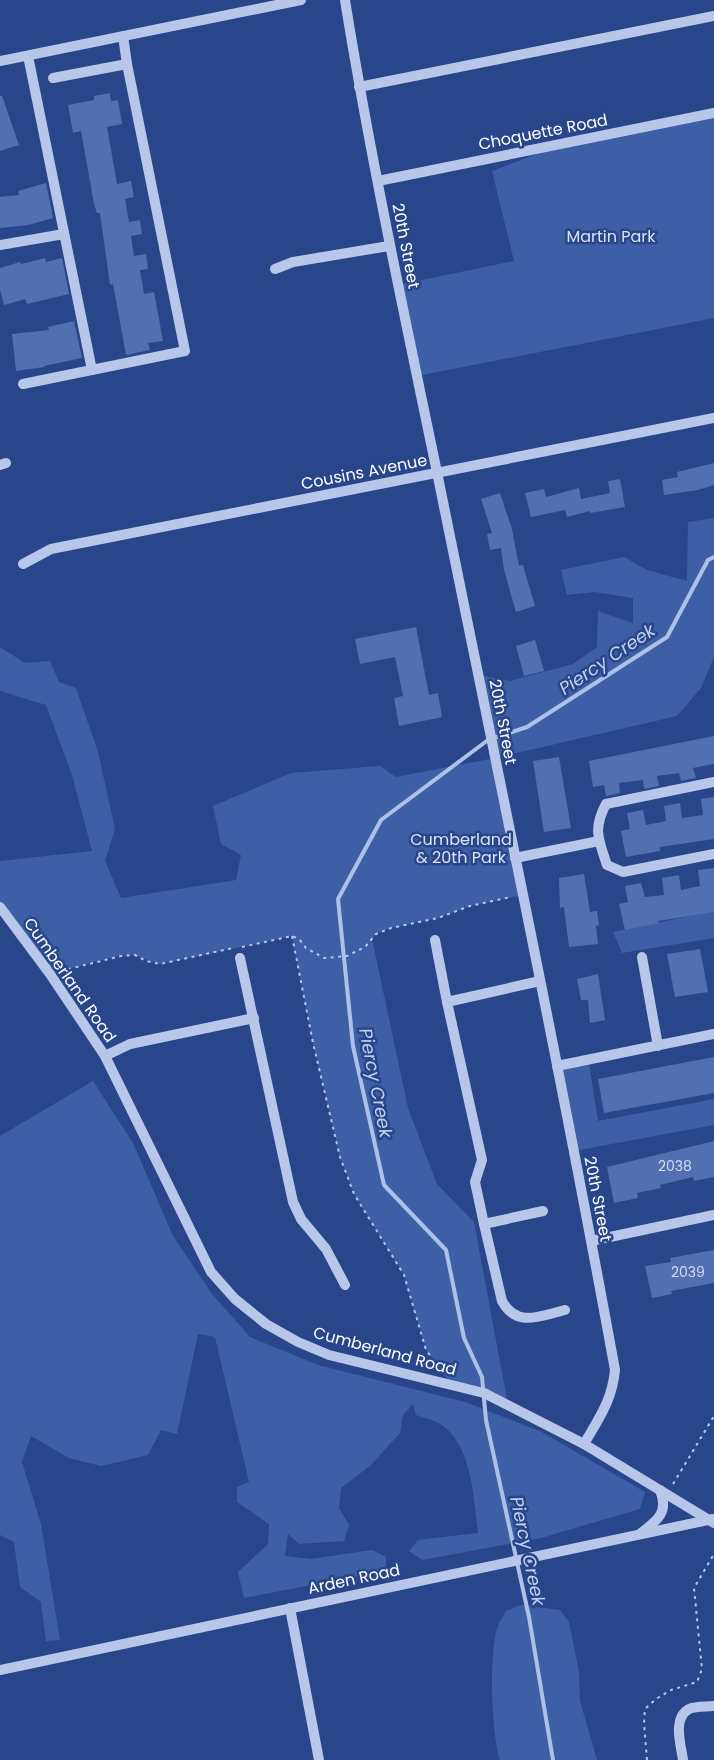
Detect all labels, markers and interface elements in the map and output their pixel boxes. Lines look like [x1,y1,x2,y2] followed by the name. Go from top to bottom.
[476,108,610,156] street label: Choquette Road
[386,201,426,291] street label: 20th Street
[566,225,656,248] park label: Martin Park
[299,448,429,496] street label: Cousins Avenue
[554,617,661,700] water label: Piercy Creek
[483,677,523,767] street label: 20th Street
[410,828,512,869] park label: Cumberland & 20th Park
[18,913,122,1047] street label: Cumberland Road
[353,1026,399,1141] water label: Piercy Creek
[578,1154,618,1244] street label: 20th Street
[658,1156,692,1176] house number: 2038
[671,1262,705,1282] house number: 2039
[311,1321,459,1381] street label: Cumberland Road
[504,1494,552,1609] water label: Piercy Creek
[306,1558,402,1600] street label: Arden Road

